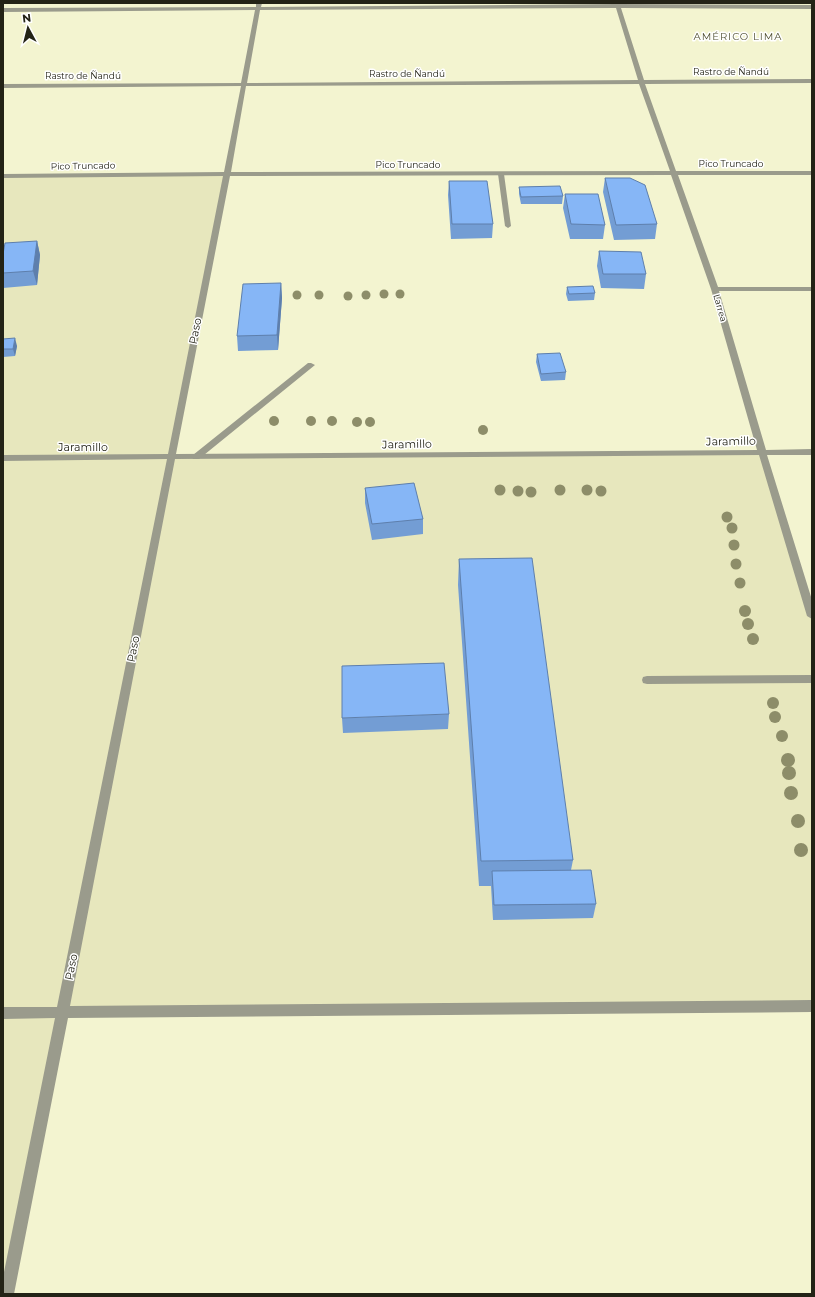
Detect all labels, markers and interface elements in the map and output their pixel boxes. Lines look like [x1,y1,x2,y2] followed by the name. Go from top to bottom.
[8,8,48,48] north arrow
[22,11,32,26] text: N
[693,30,783,43] district label: AMÉRICO LIMA
[693,66,769,77] street label: Rastro de Ñandú
[369,68,445,79] street label: Rastro de Ñandú
[45,70,121,81] street label: Rastro de Ñandú
[699,158,764,169] street label: Pico Truncado
[51,159,116,172] street label: Pico Truncado
[376,159,441,170] street label: Pico Truncado
[711,293,730,323] street label: Larrea
[186,317,204,345] street label: Paso
[705,434,756,448] street label: Jaramillo
[381,437,432,451] street label: Jaramillo
[57,440,108,454] street label: Jaramillo
[124,635,142,663] street label: Paso
[62,953,80,981] street label: Paso

